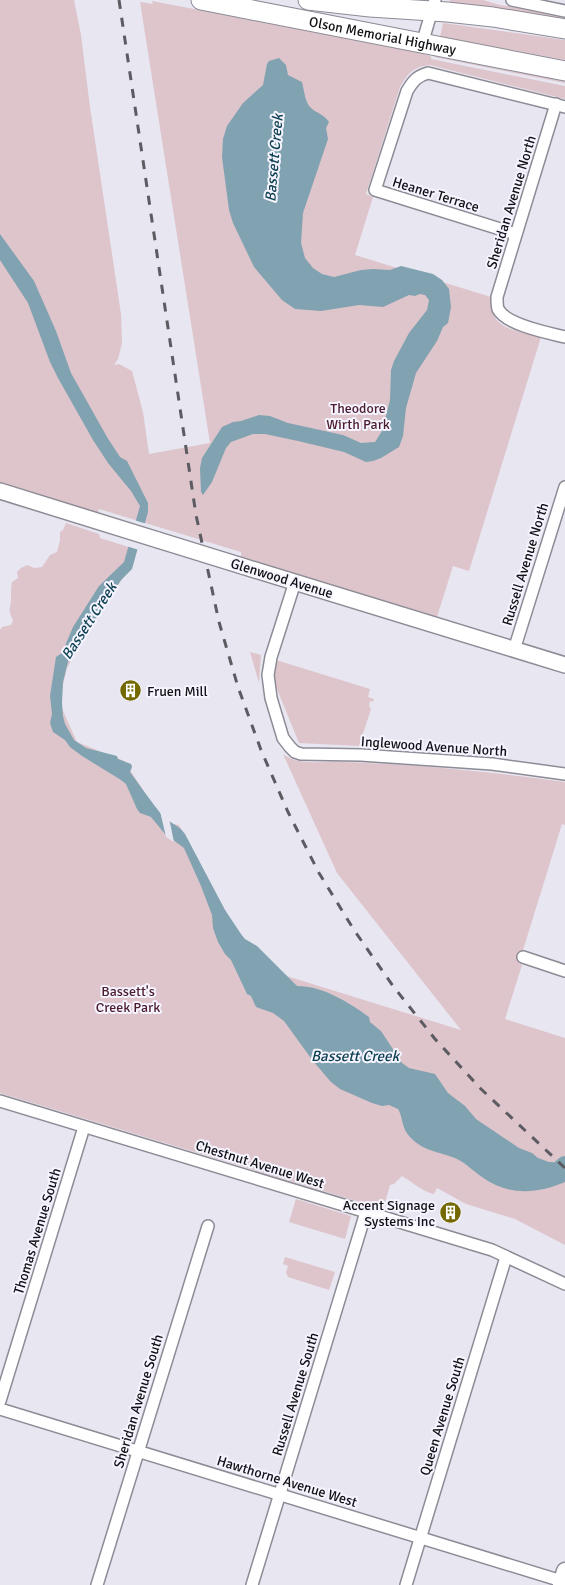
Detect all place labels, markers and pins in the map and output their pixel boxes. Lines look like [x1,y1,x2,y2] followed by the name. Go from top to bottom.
[119,679,143,703] building icon: Fruen Mill
[147,683,208,700] place label: Fruen Mill
[343,1197,435,1230] place label: Accent Signage Systems Inc
[439,1201,463,1225] building icon: Accent Signage Systems Inc

